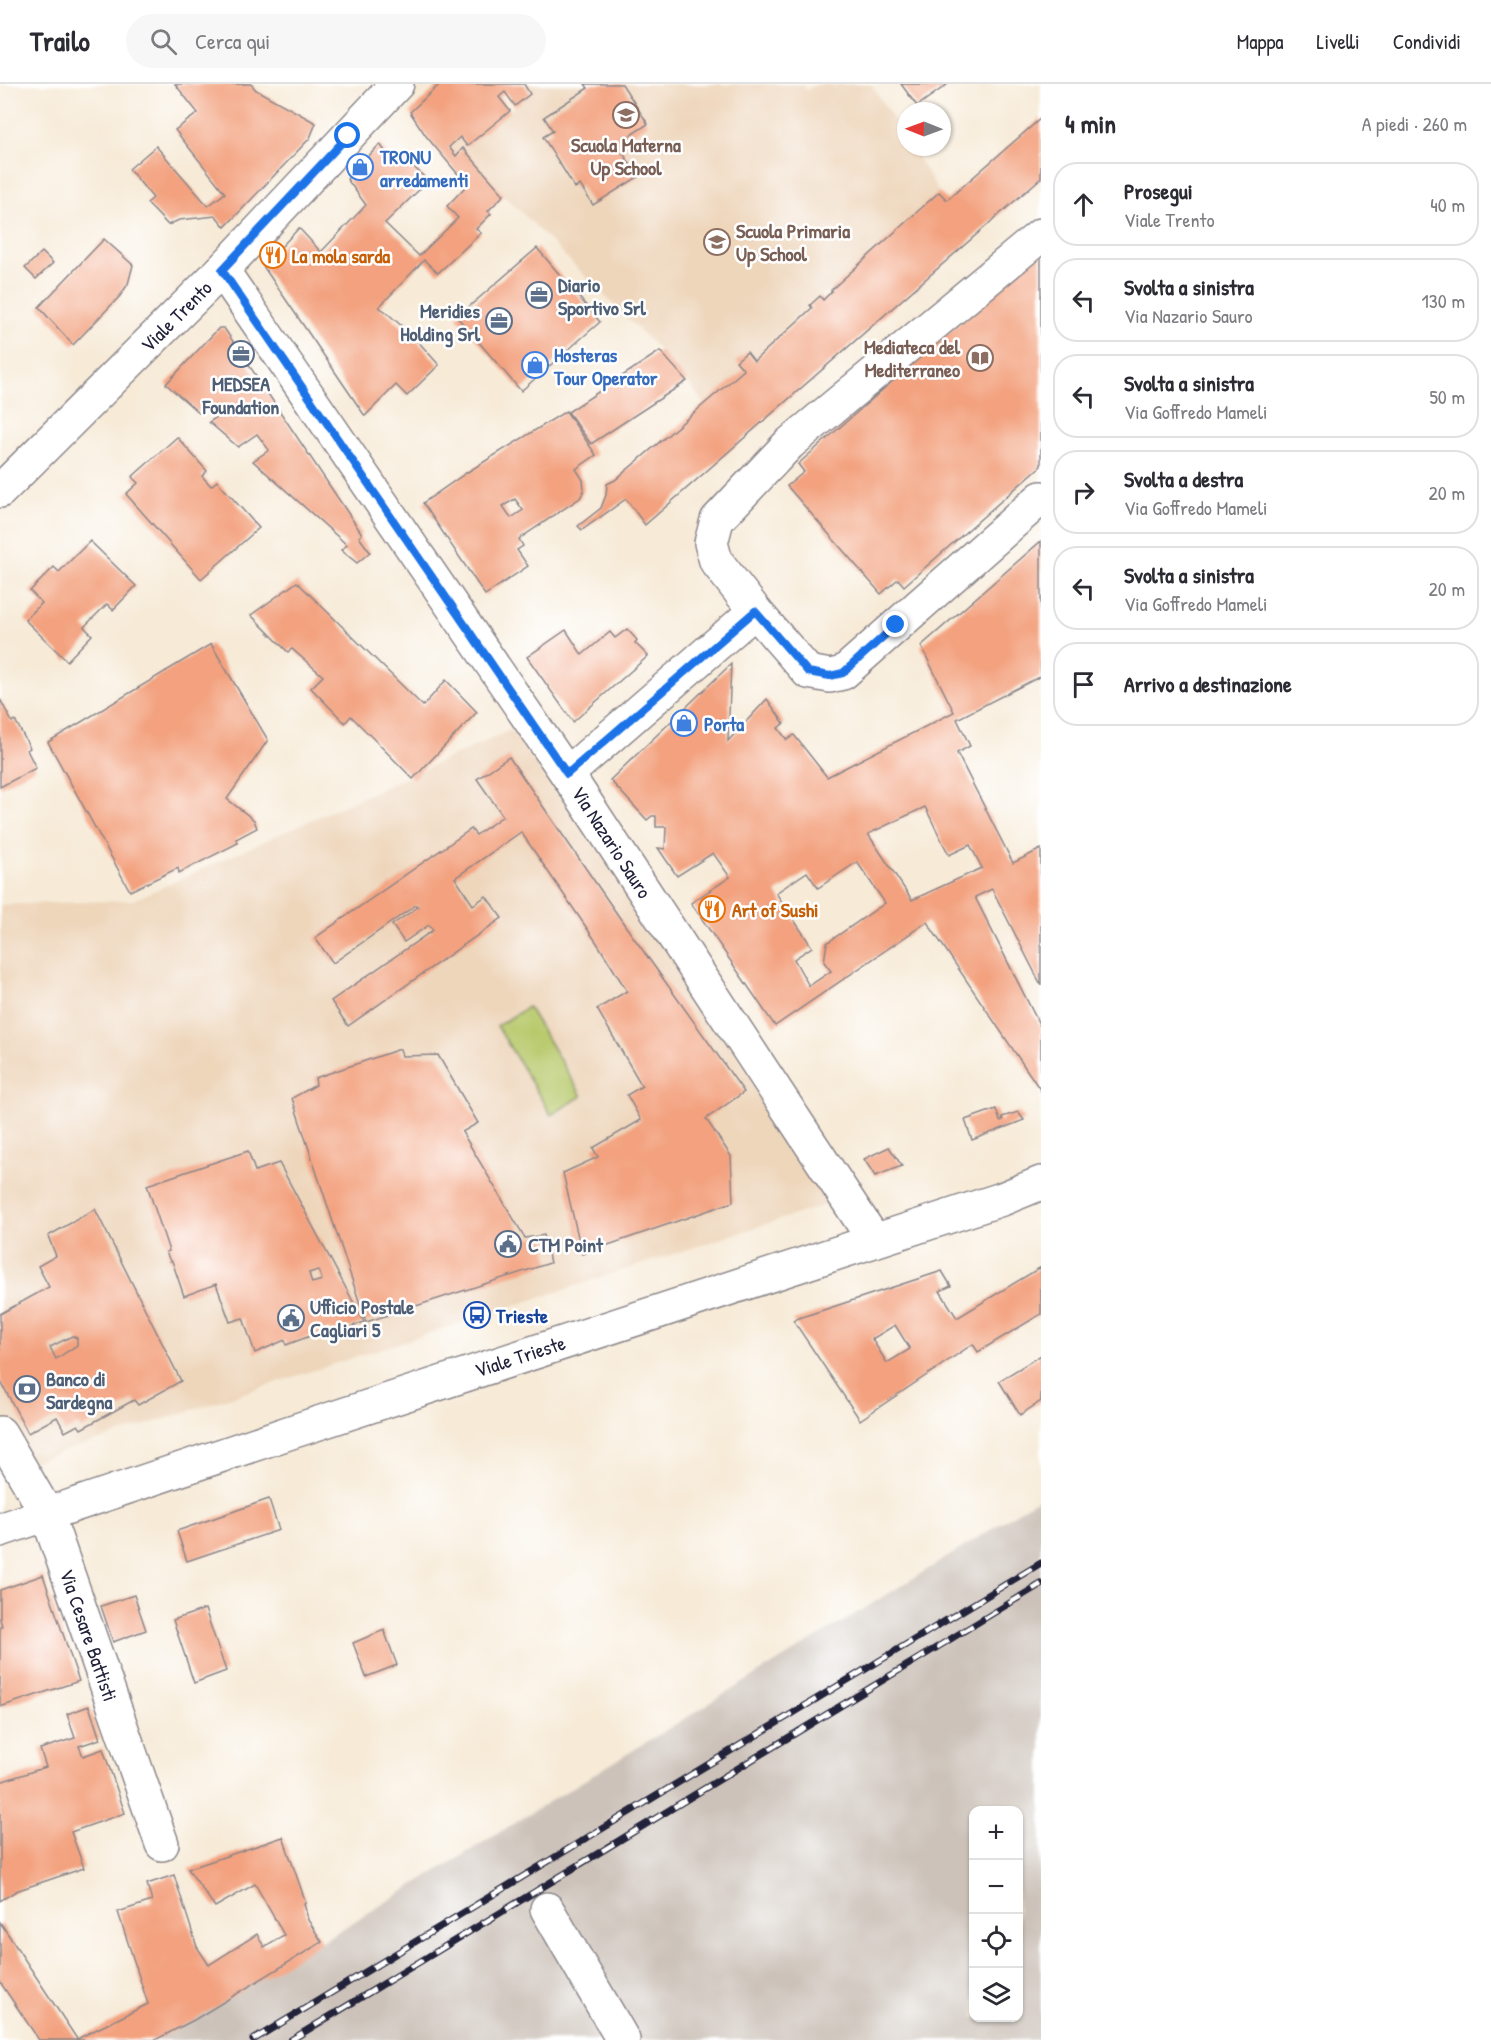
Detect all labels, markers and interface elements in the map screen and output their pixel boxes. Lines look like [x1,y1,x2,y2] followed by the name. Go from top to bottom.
[126,14,546,68] search box
[30,22,90,60] text: Trailo
[147,25,180,58] icon: search
[195,26,270,56] text: Cerca qui
[1237,27,1284,56] text: Mappa
[1317,27,1360,56] text: Livelli
[1393,27,1461,56] text: Condividi
[611,100,641,130] school or university icon: Scuola Materna Up School
[897,102,951,156] north arrow
[1065,106,1116,141] text: 4 min
[1362,110,1467,137] text: A piedi · 260 m
[334,122,360,148] route start
[571,131,681,182] place label: Scuola Materna Up School
[379,143,469,193] place label: TRONU arredamenti
[345,152,375,182] shop icon: TRONU arredamenti
[1124,176,1193,206] text: Prosegui
[1067,188,1100,221] icon: ahead
[1430,191,1465,218] text: 40 m
[1124,206,1214,233] text: Viale Trento
[736,217,850,268] place label: Scuola Primaria Up School
[702,227,732,257] school or university icon: Scuola Primaria Up School
[258,240,288,270] restaurant icon: La mola sarda
[292,242,390,269] place label: La mola sarda
[558,271,646,322] place label: Diario Sportivo Srl
[1124,272,1254,302] text: Svolta a sinistra
[134,274,218,358] street label: Viale Trento
[524,280,554,310] office icon: Diario Sportivo Srl
[1067,284,1100,317] icon: left
[1422,287,1465,314] text: 130 m
[400,297,481,348] place label: Meridies Holding Srl
[1124,302,1253,329] text: Via Nazario Sauro
[484,306,514,336] office icon: Meridies Holding Srl
[864,333,961,383] place label: Mediateca del Mediterraneo
[226,339,256,369] office icon: MEDSEA Foundation
[553,341,658,392] place label: Hosteras Tour Operator
[965,343,995,373] library icon: Mediateca del Mediterraneo
[520,350,550,380] shop icon: Hosteras Tour Operator
[1124,368,1254,398] text: Svolta a sinistra
[202,370,279,420] place label: MEDSEA Foundation
[1067,380,1100,413] icon: left
[1429,383,1465,410] text: 50 m
[1124,398,1268,425] text: Via Goffredo Mameli
[1124,464,1243,494] text: Svolta a destra
[1067,476,1100,509] icon: right
[1428,479,1465,506] text: 20 m
[1124,494,1268,521] text: Via Goffredo Mameli
[1124,560,1254,590] text: Svolta a sinistra
[1067,572,1100,605] icon: left
[1428,575,1465,602] text: 20 m
[1124,590,1268,617] text: Via Goffredo Mameli
[882,611,908,637] route end
[1067,668,1100,701] icon: arrive
[1124,669,1292,699] text: Arrivo a destinazione
[669,708,699,738] shop icon: Porta
[704,710,744,737] place label: Porta
[566,781,658,903] street label: Via Nazario Sauro
[697,894,727,924] restaurant icon: Art of Sushi
[732,896,819,923] place label: Art of Sushi
[493,1229,523,1259] public building icon: CTM Point
[528,1231,604,1258] place label: CTM Point
[310,1293,414,1344] place label: Ufficio Postale Cagliari 5
[462,1300,492,1330] bus stop icon: Trieste
[495,1302,548,1329] place label: Trieste
[276,1303,306,1333] public building icon: Ufficio Postale Cagliari 5
[471,1329,569,1383] street label: Viale Trieste
[46,1365,112,1416] place label: Banco di Sardegna
[12,1374,42,1404] bank icon: Banco di Sardegna
[54,1565,124,1705] street label: Via Cesare Battisti
[969,1806,1023,2022] map controls
[969,1806,1023,1860] button: +
[969,1860,1023,1914] button: −
[969,1914,1023,1968] button: locate
[969,1968,1023,2022] button: layers

